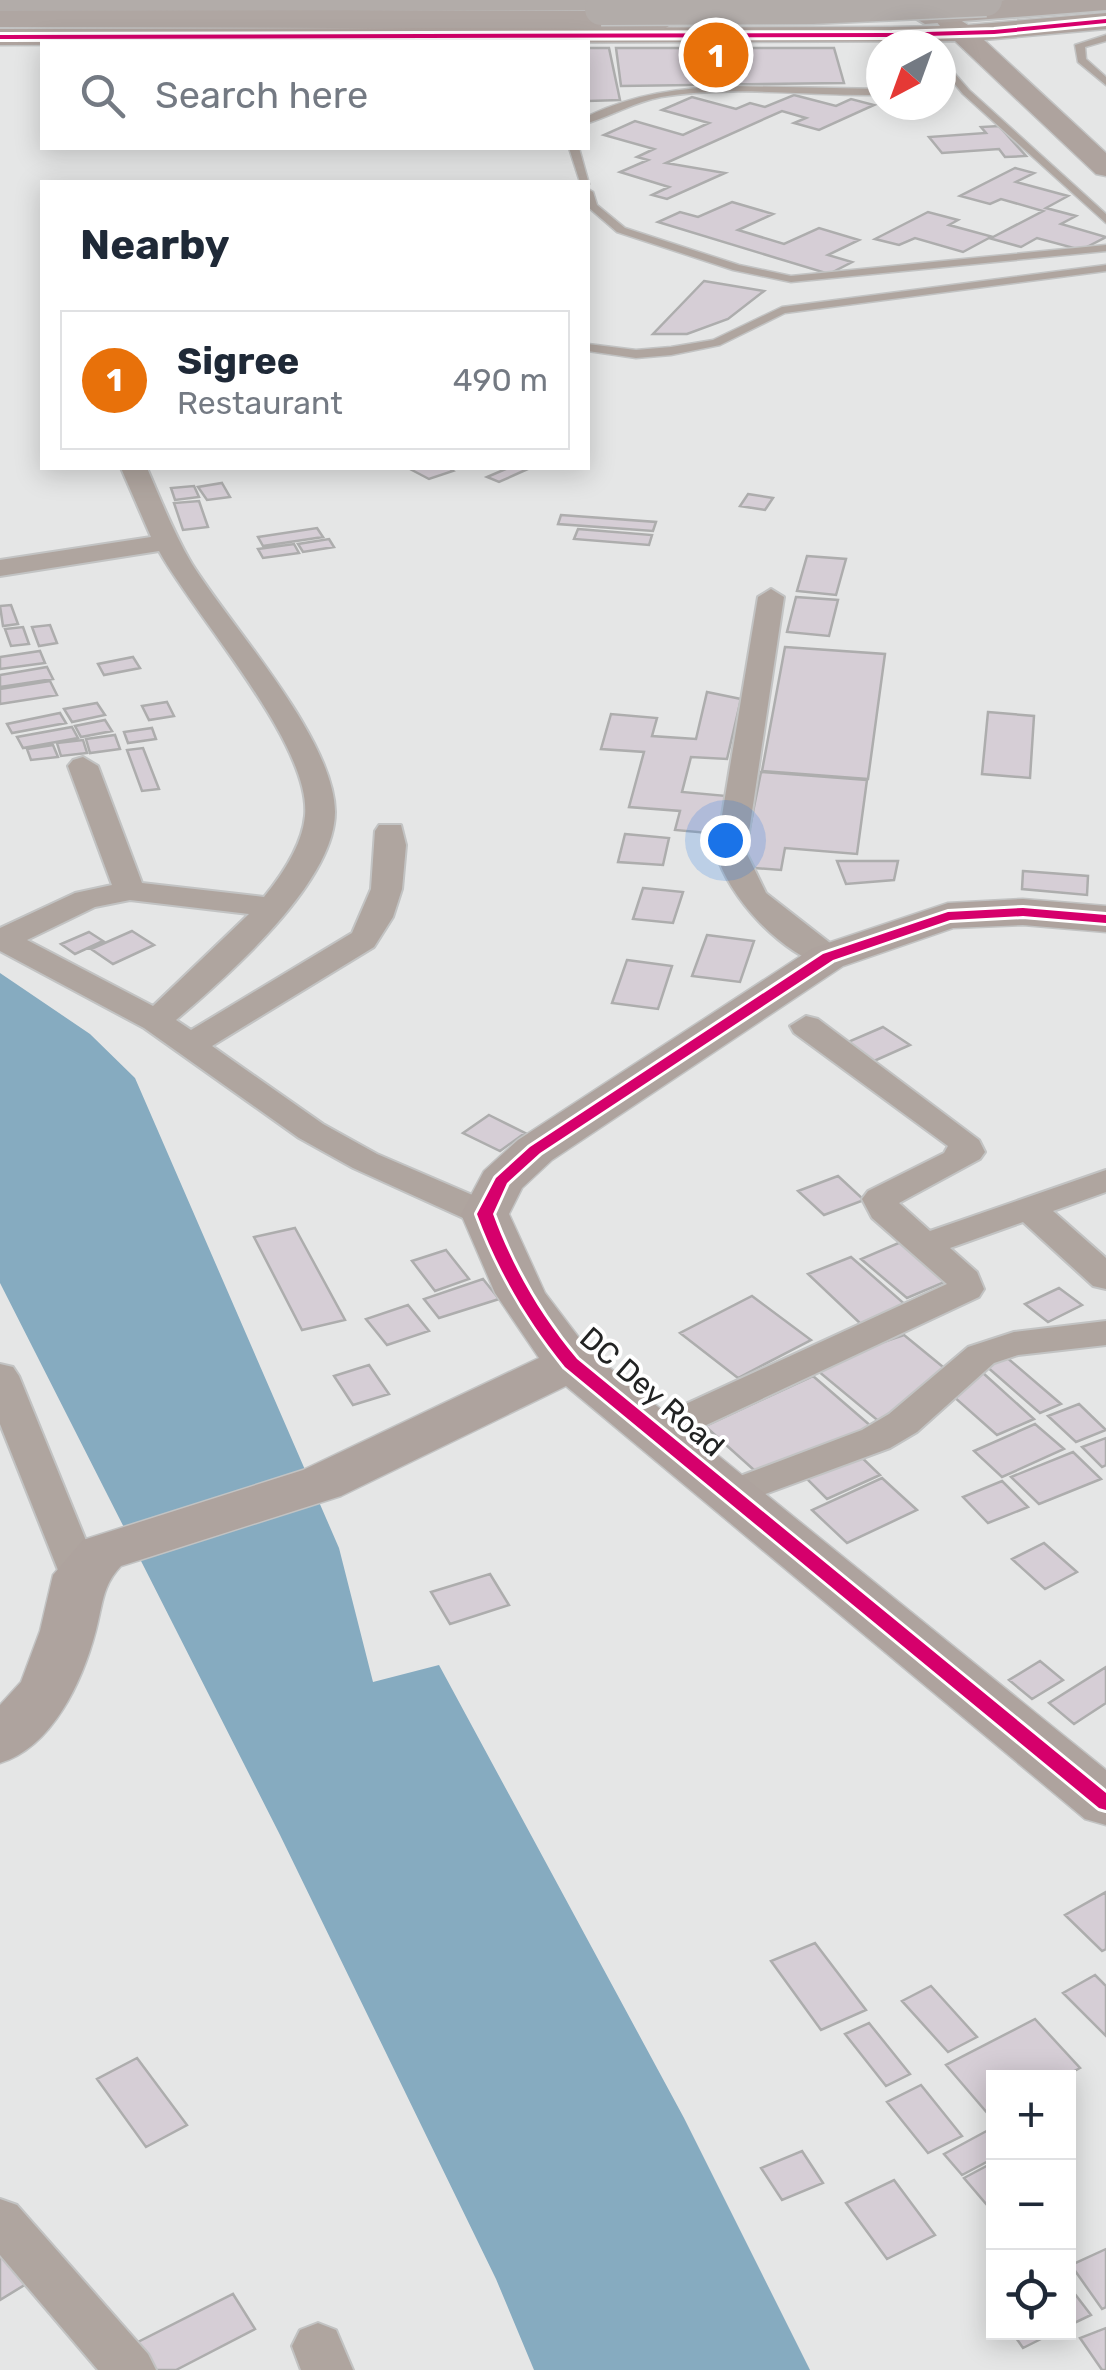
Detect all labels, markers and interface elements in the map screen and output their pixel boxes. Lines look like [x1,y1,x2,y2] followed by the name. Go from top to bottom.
[684,18,748,92] pin: 1
[866,30,956,120] north arrow
[40,40,590,150] search box
[75,68,130,123] icon: search
[155,72,368,118] text: Search here
[80,220,230,270] text: Nearby
[177,338,299,384] text: Sigree
[107,361,122,399] text: 1
[453,361,548,399] text: 490 m
[177,384,343,422] text: Restaurant
[700,815,751,866] your location
[573,1320,731,1464] street label: DC Dey Road
[986,2070,1076,2340] map controls
[986,2070,1076,2160] button: +
[986,2160,1076,2250] button: −
[986,2250,1076,2340] button: locate

